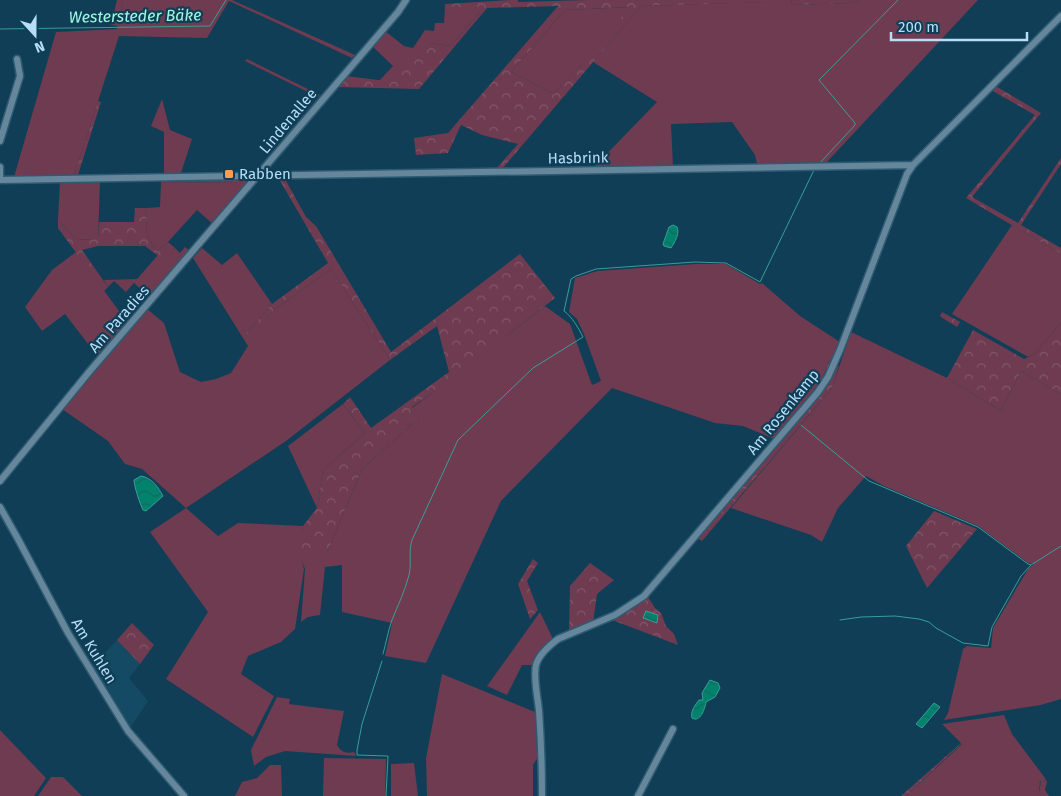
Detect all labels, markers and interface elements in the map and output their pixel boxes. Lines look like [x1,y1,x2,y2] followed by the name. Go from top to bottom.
[69,5,201,27] water label: Westersteder Bäke
[10,10,60,60] north arrow
[891,10,1027,42] scale bar
[898,18,939,36] text: 200 m
[32,37,47,56] text: N
[256,85,320,157] street label: Lindenallee
[548,148,609,168] street label: Hasbrink
[239,165,291,183] place label: Rabben
[223,168,235,180] marker: Rabben
[85,282,153,356] street label: Am Paradies
[743,366,823,458] street label: Am Rosenkamp
[68,615,120,687] street label: Am Kuhlen

